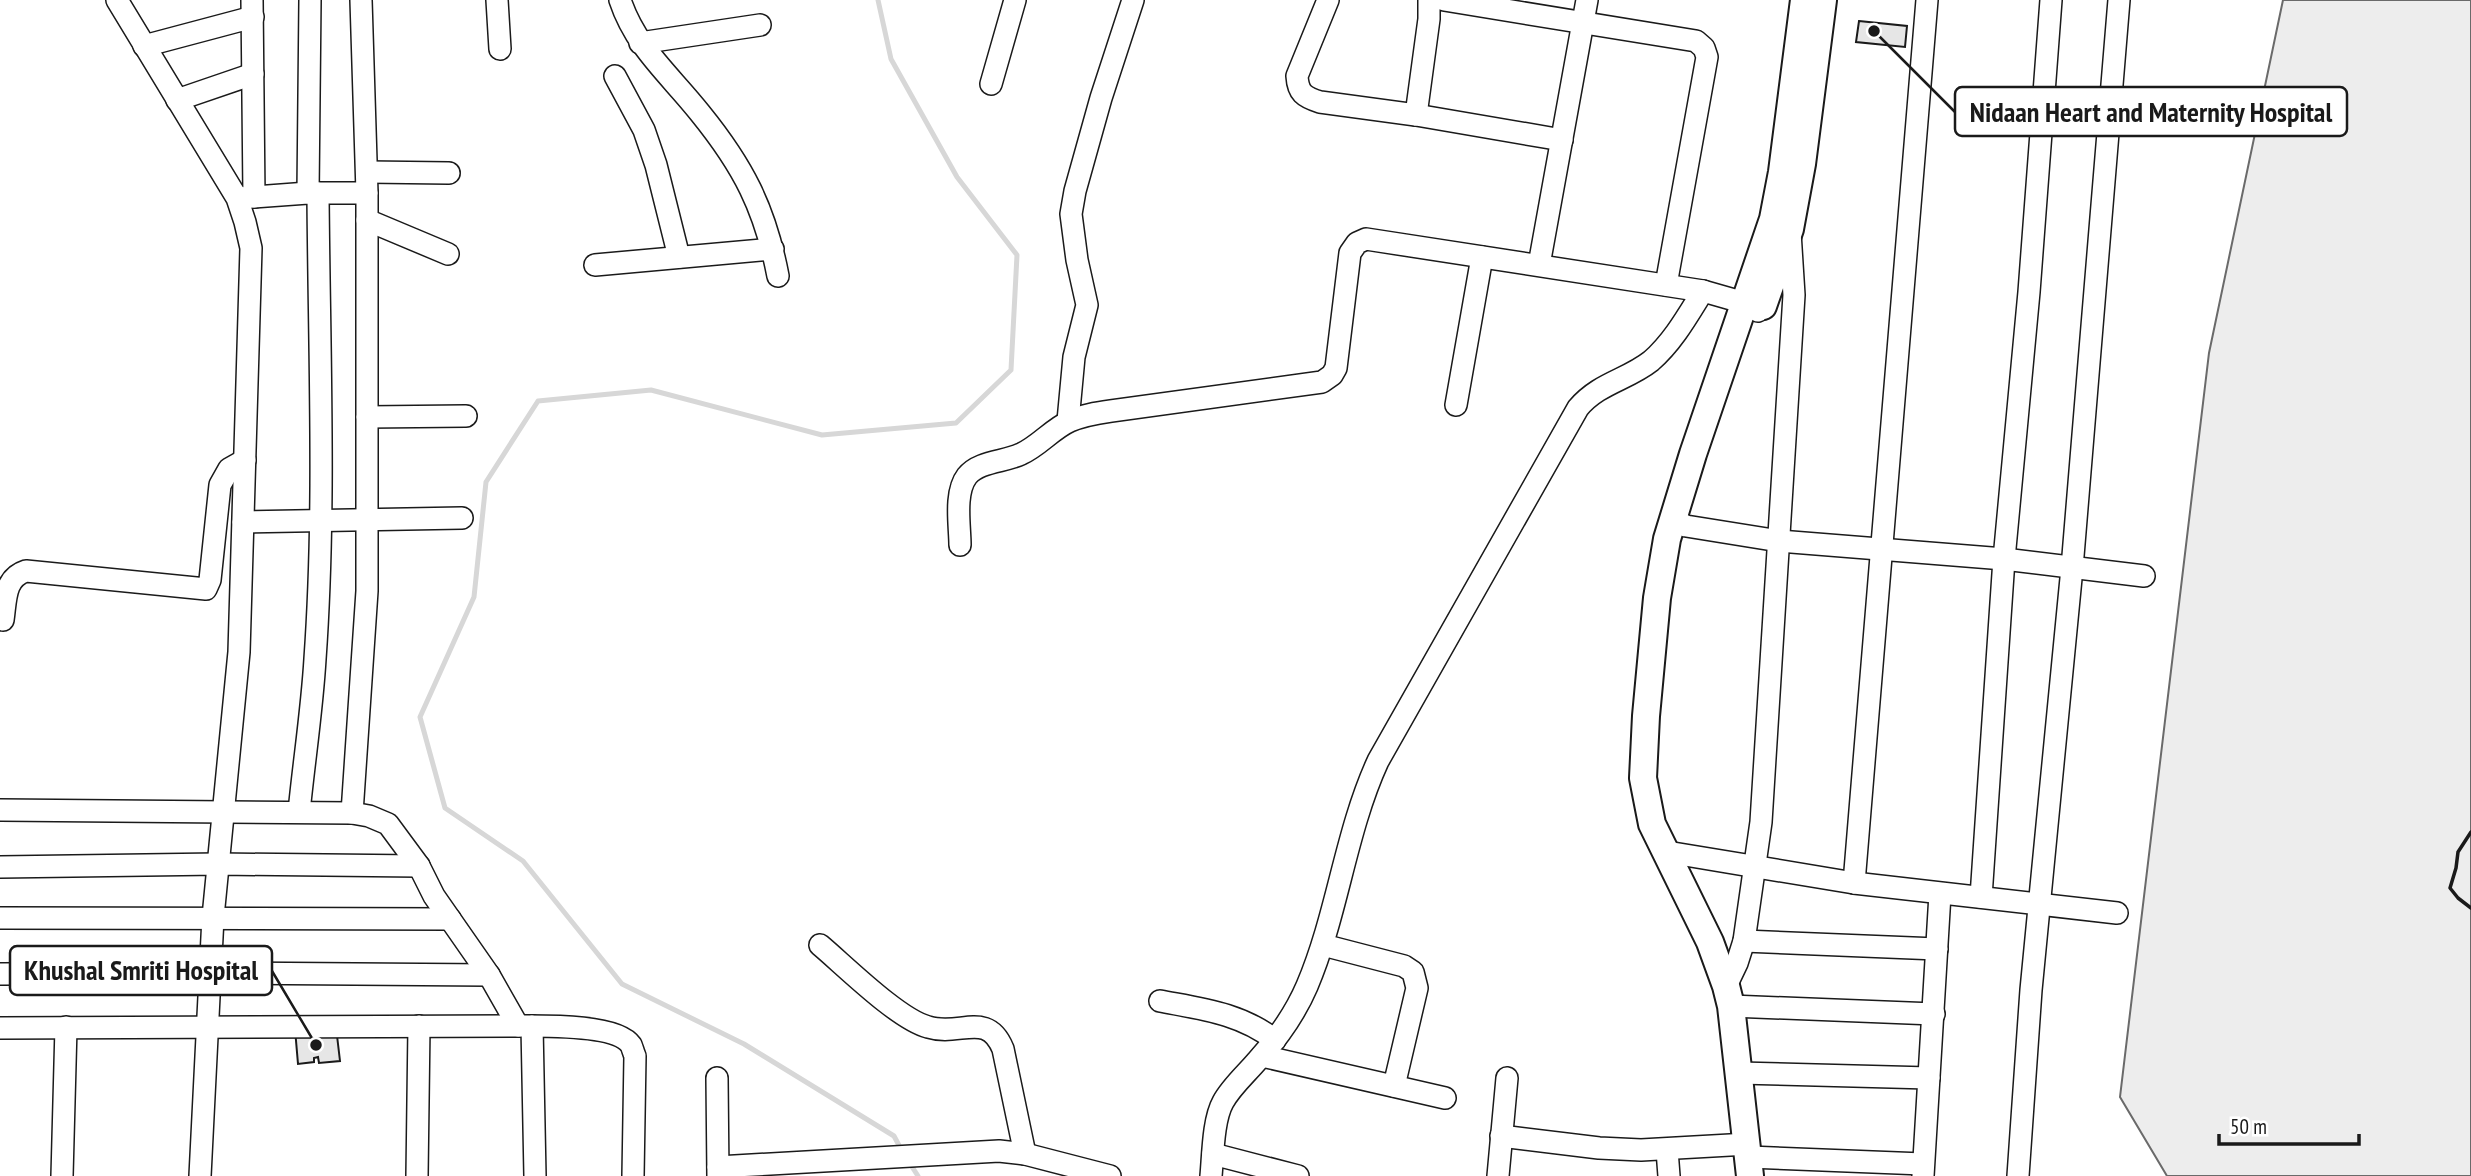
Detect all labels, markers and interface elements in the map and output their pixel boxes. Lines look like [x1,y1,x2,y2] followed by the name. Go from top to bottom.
[1955,87,2347,136] callout: Nidaan Heart and Maternity Hospital
[1970,93,2332,130] text: Nidaan Heart and Maternity Hospital
[10,946,272,995] callout: Khushal Smriti Hospital
[24,951,258,988] text: Khushal Smriti Hospital
[2219,1102,2359,1146] scale bar
[2230,1113,2267,1140] text: 50 m

